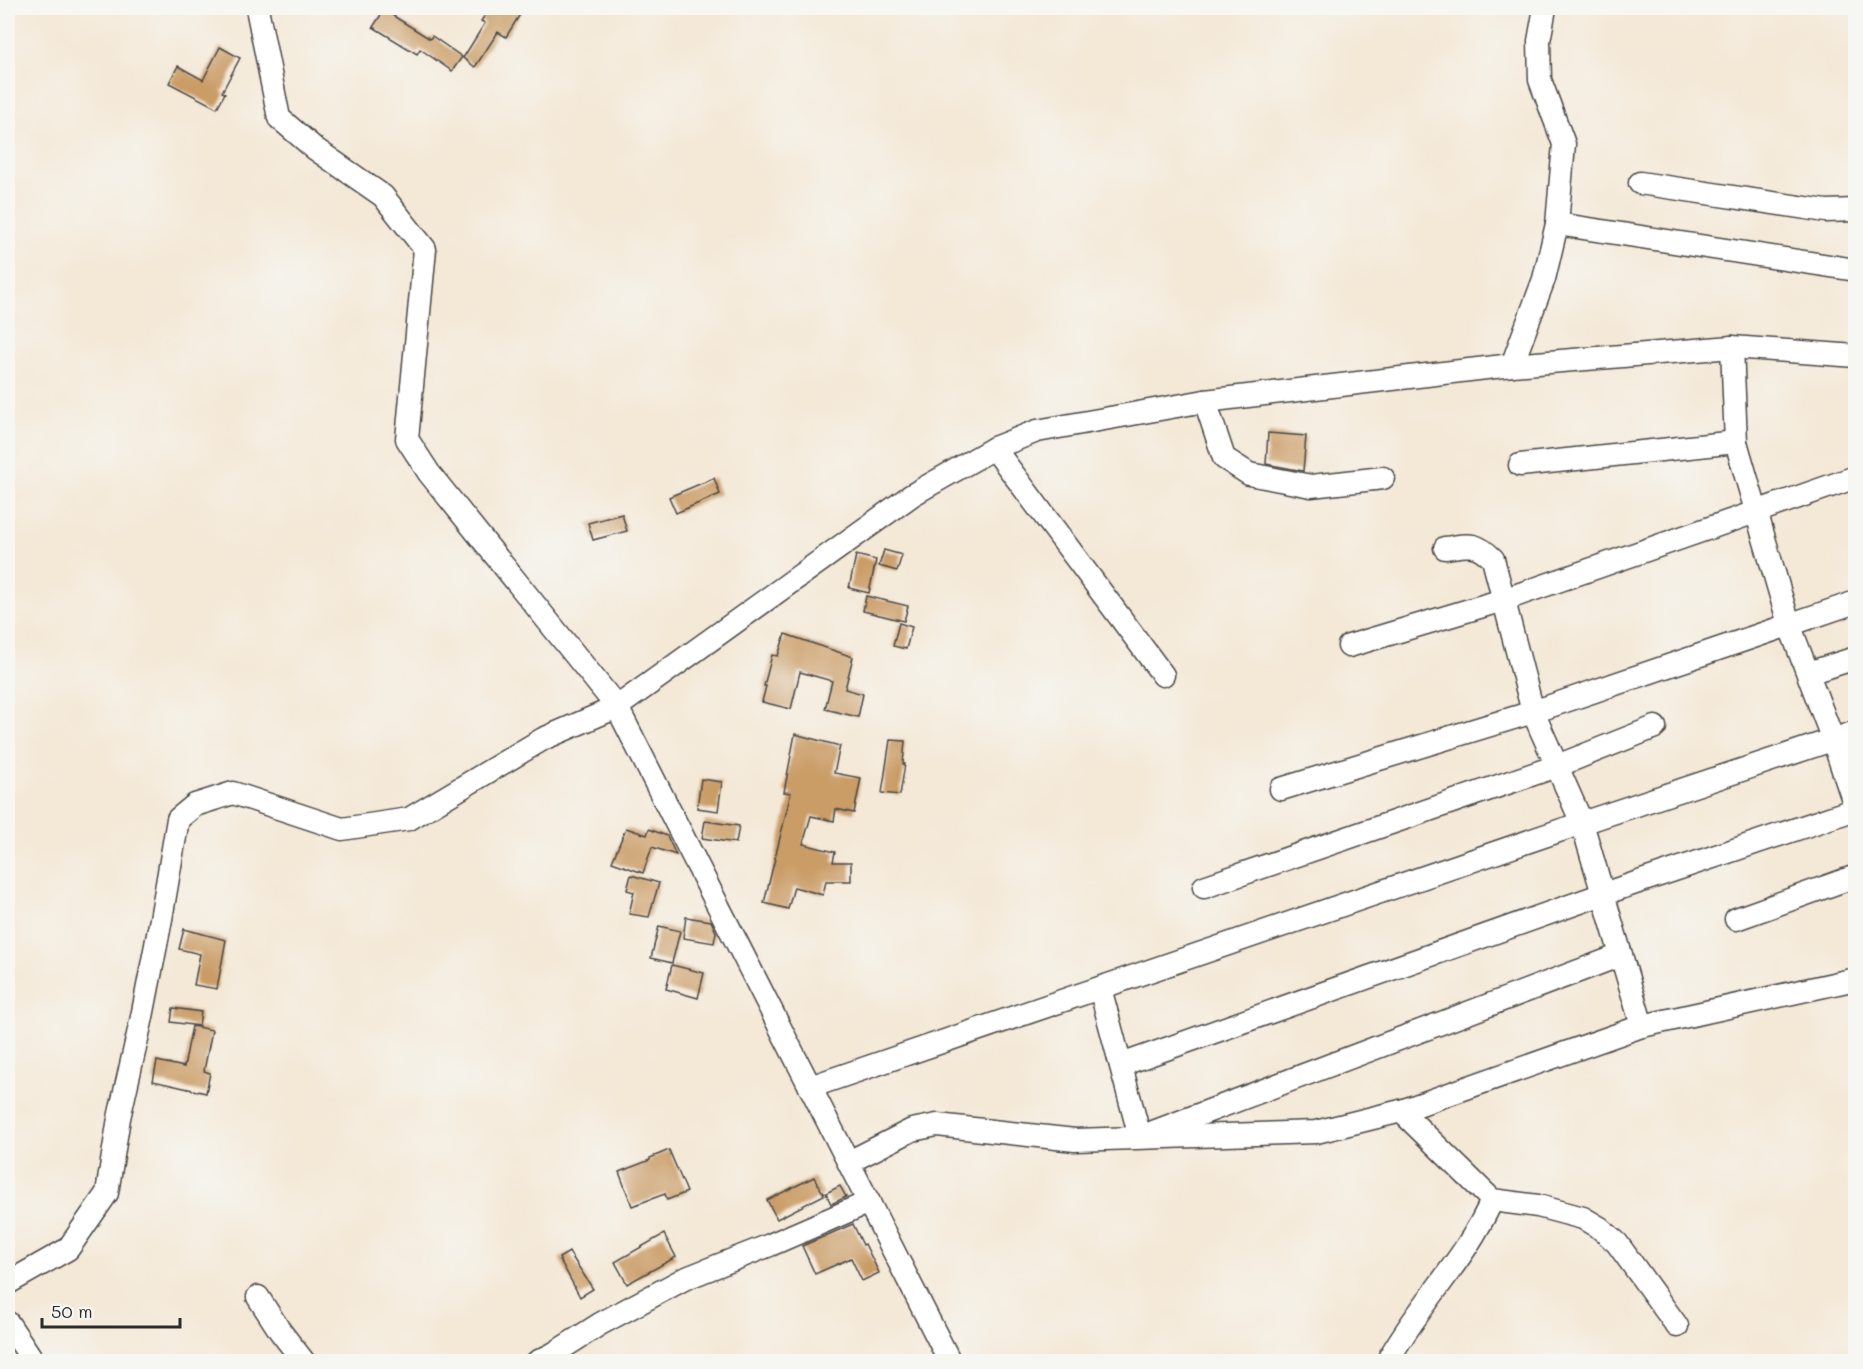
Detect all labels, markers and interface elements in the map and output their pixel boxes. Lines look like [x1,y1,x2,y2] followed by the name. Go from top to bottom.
[42,1291,180,1329] scale bar
[51,1299,93,1323] text: 50 m

